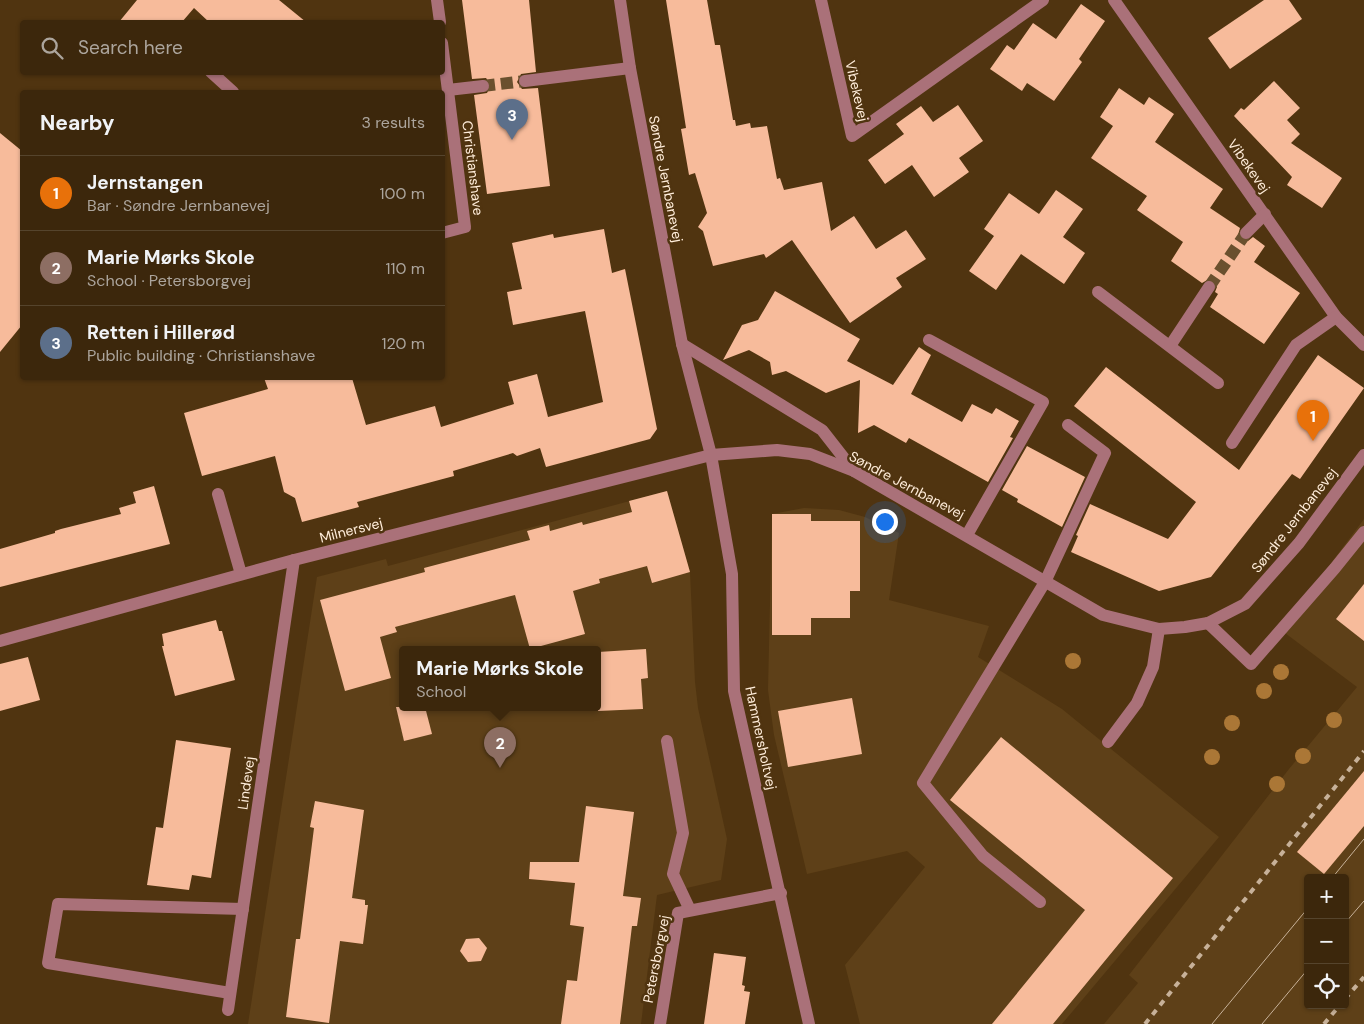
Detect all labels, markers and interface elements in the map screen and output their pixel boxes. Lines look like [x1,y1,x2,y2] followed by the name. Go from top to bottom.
[20,20,445,75] search box
[38,34,66,62] icon: search
[78,35,183,60] text: Search here
[841,59,873,123] street label: Vibekevej
[496,99,528,140] pin: 3
[40,109,114,137] text: Nearby
[362,112,425,133] text: 3 results
[645,114,687,244] street label: Søndre Jernbanevej
[458,120,488,216] street label: Christianshave
[1224,135,1274,197] street label: Vibekevej
[87,170,203,195] text: Jernstangen
[53,183,59,204] text: 1
[380,183,425,204] text: 100 m
[87,195,270,216] text: Bar · Søndre Jernbanevej
[87,245,255,270] text: Marie Mørks Skole
[51,258,61,279] text: 2
[386,258,425,279] text: 110 m
[87,270,251,291] text: School · Petersborgvej
[87,320,235,345] text: Retten i Hillerød
[51,333,61,354] text: 3
[381,333,425,354] text: 120 m
[87,345,315,366] text: Public building · Christianshave
[1297,400,1329,441] pin: 1
[846,447,968,523] street label: Søndre Jernbanevej
[1247,464,1341,576] street label: Søndre Jernbanevej
[872,509,898,535] your location
[318,513,384,547] street label: Milnersvej
[399,646,601,711] popup
[416,656,584,681] text: Marie Mørks Skole
[416,681,466,702] text: School
[741,684,781,792] street label: Hammersholtvej
[484,727,516,768] pin: 2
[233,755,259,811] street label: Lindevej
[1304,874,1349,1009] map controls
[1304,874,1349,919] button: +
[639,914,673,1004] street label: Petersborgvej
[1304,919,1349,964] button: −
[1304,964,1349,1009] button: locate

